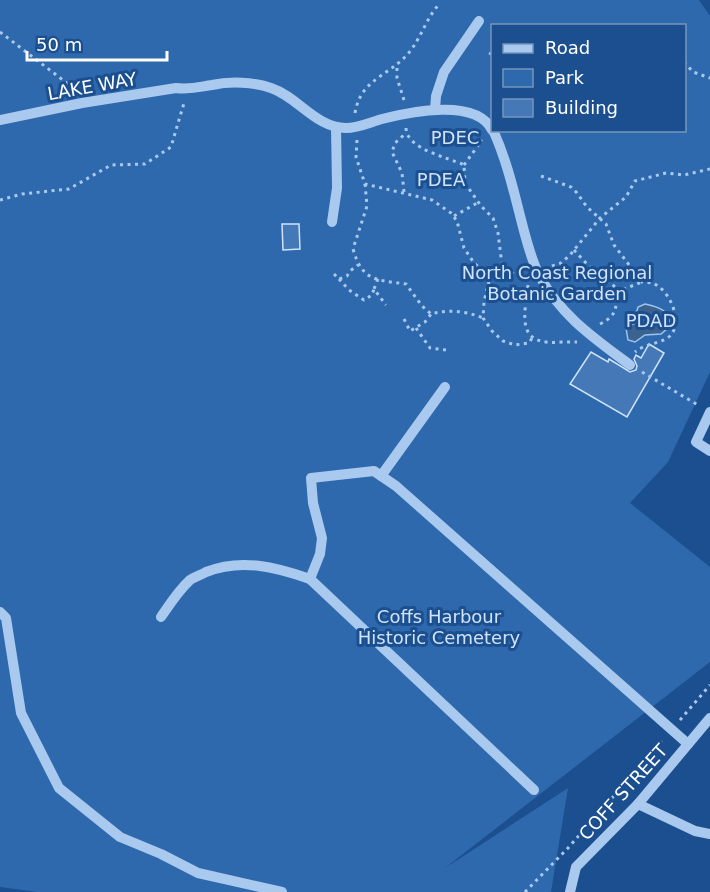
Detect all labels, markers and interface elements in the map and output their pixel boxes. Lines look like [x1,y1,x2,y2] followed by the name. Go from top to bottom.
[27,24,166,62] scale bar
[491,24,686,132] legend
[36,34,82,55] text: 50 m
[545,37,590,58] text: Road
[545,67,584,88] text: Park
[46,68,139,104] street label: LAKE WAY
[545,97,618,118] text: Building
[431,127,479,148] park label: PDEC
[417,169,466,190] park label: PDEA
[462,262,652,304] park label: North Coast Regional Botanic Garden
[626,310,676,331] park label: PDAD
[358,606,521,648] park label: Coffs Harbour Historic Cemetery
[574,739,672,844] street label: COFF STREET

